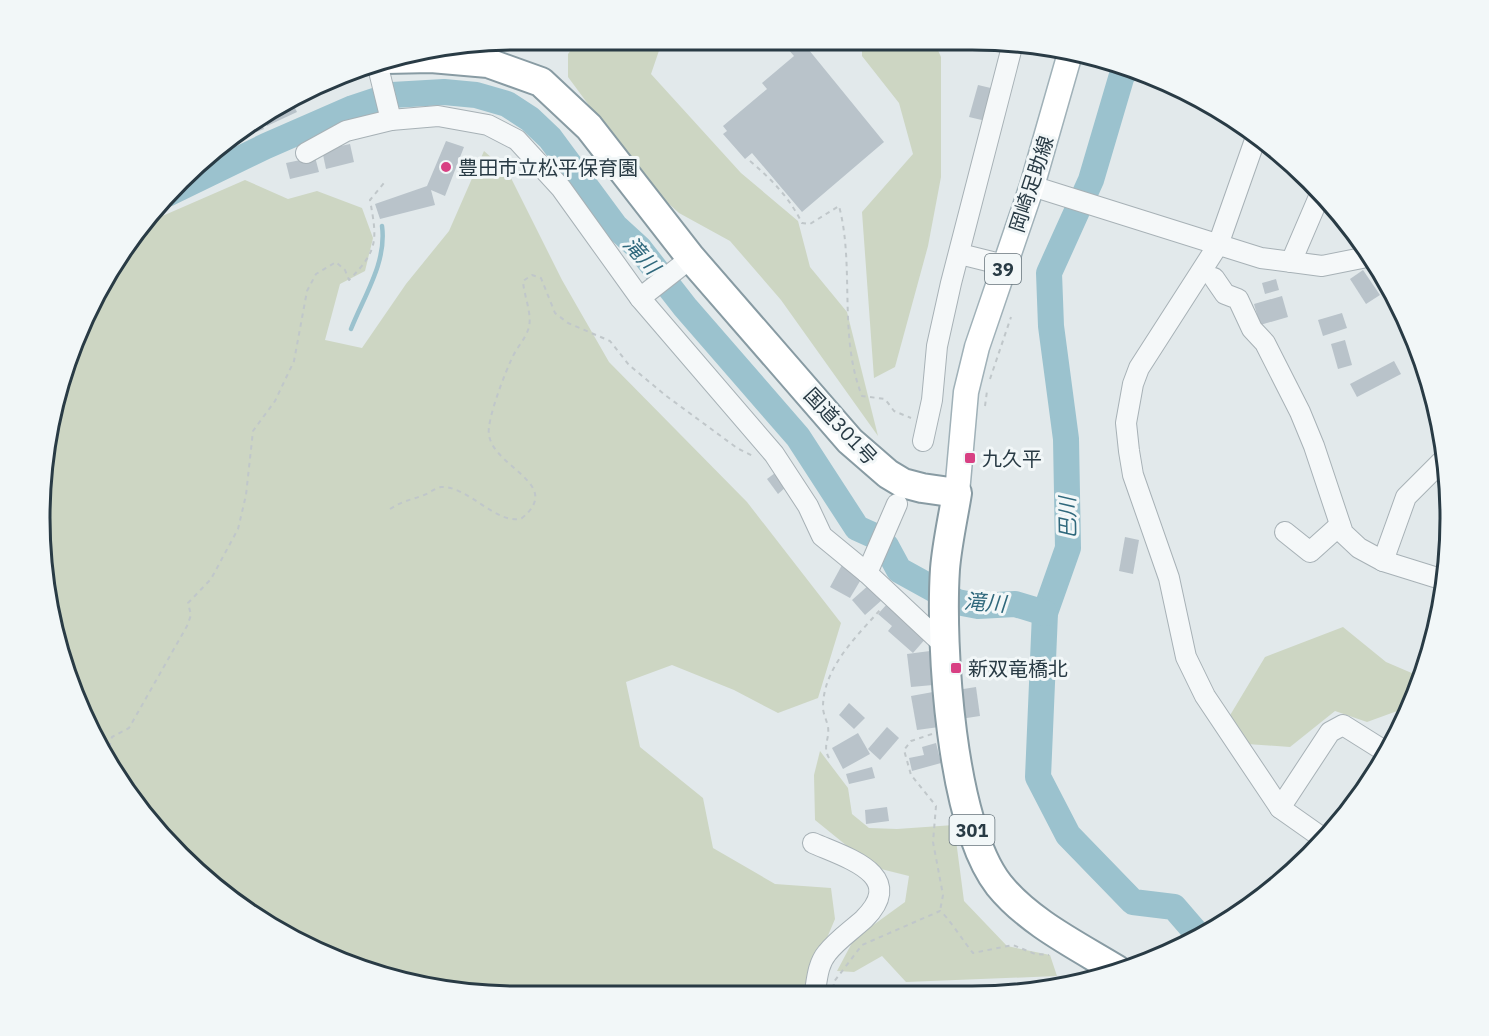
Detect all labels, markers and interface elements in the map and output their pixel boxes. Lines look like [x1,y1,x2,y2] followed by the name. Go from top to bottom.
[1003,132,1059,236] street label: 岡崎足助線
[458,154,638,181] place label: 豊田市立松平保育園
[439,160,453,174] marker: 豊田市立松平保育園
[618,230,668,281] water label: 滝川
[985,254,1021,284] road number: 39
[798,382,884,470] street label: 国道301号
[982,445,1042,472] place label: 九久平
[963,451,977,465] marker: 九久平
[1053,495,1081,539] water label: 巴川
[963,587,1009,618] water label: 滝川
[968,655,1068,682] place label: 新双竜橋北
[949,661,963,675] marker: 新双竜橋北
[950,815,994,845] road number: 301

